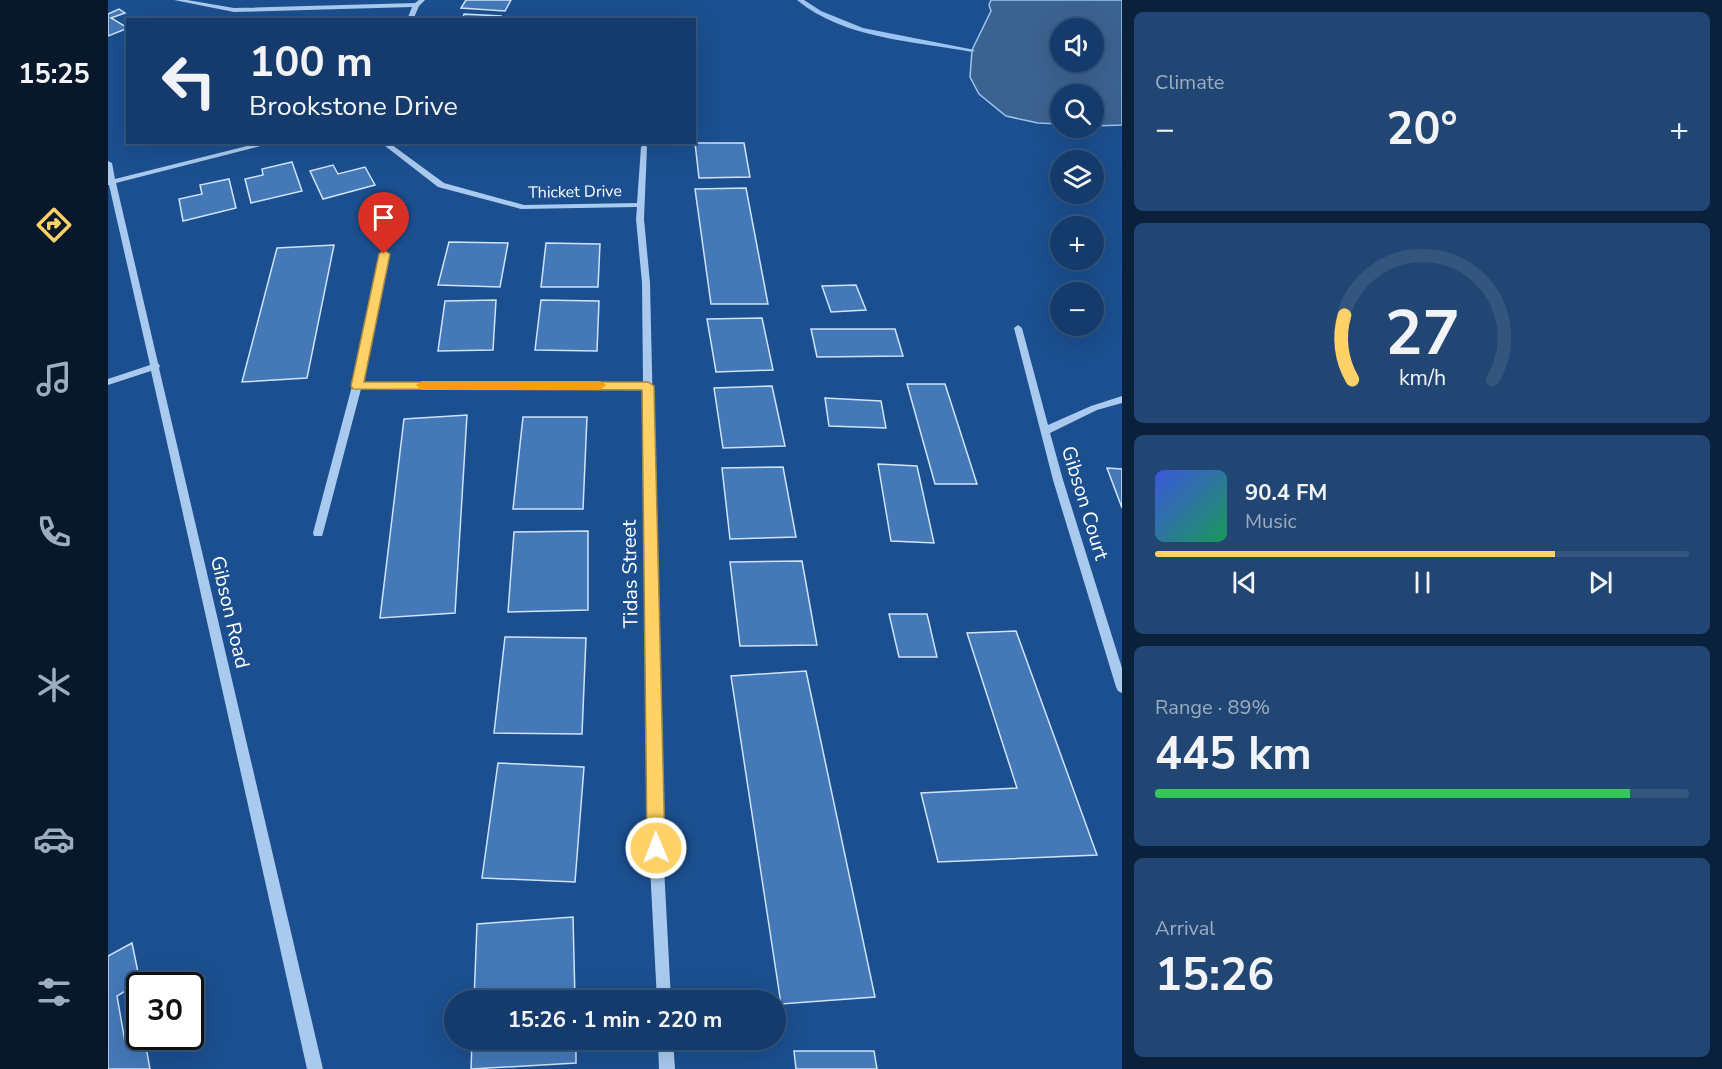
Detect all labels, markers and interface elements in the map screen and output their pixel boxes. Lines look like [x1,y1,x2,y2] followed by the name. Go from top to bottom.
[1050,18,1104,336] map controls
[1050,18,1104,72] button: sound
[249,34,373,91] text: 100 m
[150,42,228,120] icon: left
[18,56,90,93] text: 15:25
[1155,69,1224,96] text: Climate
[1050,84,1104,138] button: search
[249,88,458,125] text: Brookstone Drive
[1386,99,1458,160] text: 20°
[1155,107,1175,152] text: −
[1669,107,1689,152] text: +
[1050,150,1104,204] button: layers
[528,180,622,204] street label: Thicket Drive
[358,192,409,254] pin
[367,201,400,234] icon: arrive
[33,204,75,246] icon: directions
[1050,216,1104,270] button: +
[1050,282,1104,336] button: −
[1385,291,1459,376] text: 27
[33,358,75,400] icon: music
[1398,364,1446,394] text: km/h
[1055,443,1115,564] street label: Gibson Court
[1245,478,1327,508] text: 90.4 FM
[1245,508,1297,535] text: Music
[33,511,75,553] icon: phone
[616,519,644,628] street label: Tidas Street
[204,553,256,671] street label: Gibson Road
[1228,566,1261,599] icon: previous
[1406,566,1439,599] icon: pause
[1584,566,1617,599] icon: next
[33,664,75,706] icon: climate
[1155,694,1270,721] text: Range · 89%
[1155,724,1312,785] text: 445 km
[624,816,688,880] position arrow
[33,818,75,860] icon: car
[1155,915,1215,942] text: Arrival
[1155,945,1274,1006] text: 15:26
[33,971,75,1013] icon: filters
[126,972,204,1050] speed limit sign: 30
[508,1005,722,1035] text: 15:26 · 1 min · 220 m

